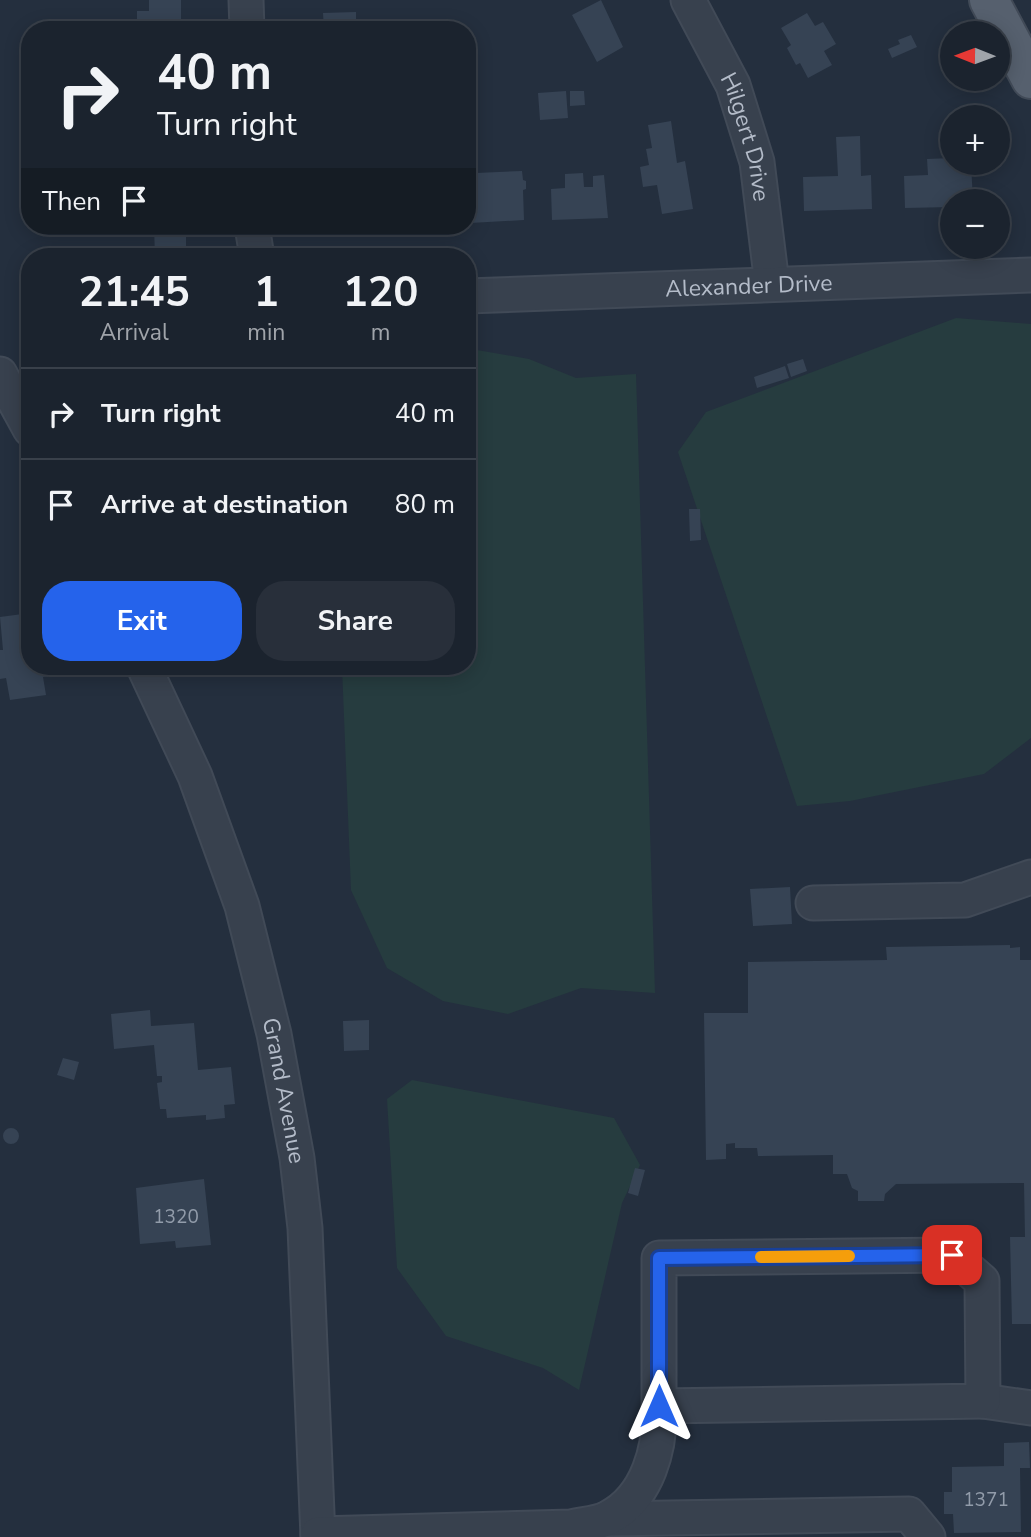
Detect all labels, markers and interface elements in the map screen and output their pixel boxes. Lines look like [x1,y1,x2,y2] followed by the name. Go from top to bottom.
[940,21,1010,91] north arrow
[940,21,1010,259] map controls
[157,39,272,106] text: 40 m
[42,49,133,140] icon: right
[713,67,777,203] street label: Hilgert Drive
[157,103,297,146] text: Turn right
[940,105,1010,175] button: +
[115,182,153,220] icon: arrive
[42,184,101,219] text: Then
[940,189,1010,259] button: −
[79,264,190,321] text: 21:45
[254,264,279,321] text: 1
[343,264,418,321] text: 120
[665,267,833,304] street label: Alexander Drive
[100,317,169,348] text: Arrival
[247,317,285,348] text: min
[371,317,391,348] text: m
[42,395,80,433] icon: right
[101,396,220,431] text: Turn right
[395,396,455,431] text: 40 m
[42,486,80,524] icon: arrive
[101,487,348,522] text: Arrive at destination
[395,487,455,522] text: 80 m
[42,581,242,661] button: Exit
[256,581,455,661] button: Share
[255,1014,313,1166] street label: Grand Avenue
[153,1204,199,1230] house number: 1320
[922,1225,982,1285] pin
[933,1236,971,1274] icon: arrive
[622,1369,696,1443] position arrow
[963,1487,1009,1513] house number: 1371

